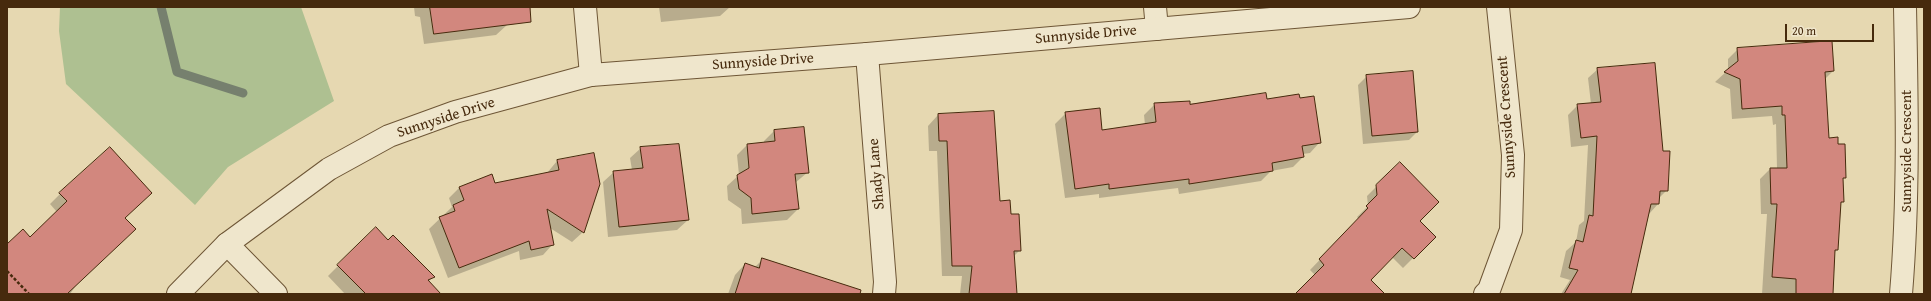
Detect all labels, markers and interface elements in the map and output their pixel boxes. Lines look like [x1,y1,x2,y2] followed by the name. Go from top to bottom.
[1787,16,1876,42] scale bar
[1034,22,1138,48] street label: Sunnyside Drive
[1792,22,1816,39] text: 20 m
[712,49,814,75] street label: Sunnyside Drive
[1494,55,1520,179] street label: Sunnyside Crescent
[1898,90,1916,212] street label: Sunnyside Crescent
[395,94,497,142] street label: Sunnyside Drive
[865,138,889,210] street label: Shady Lane

